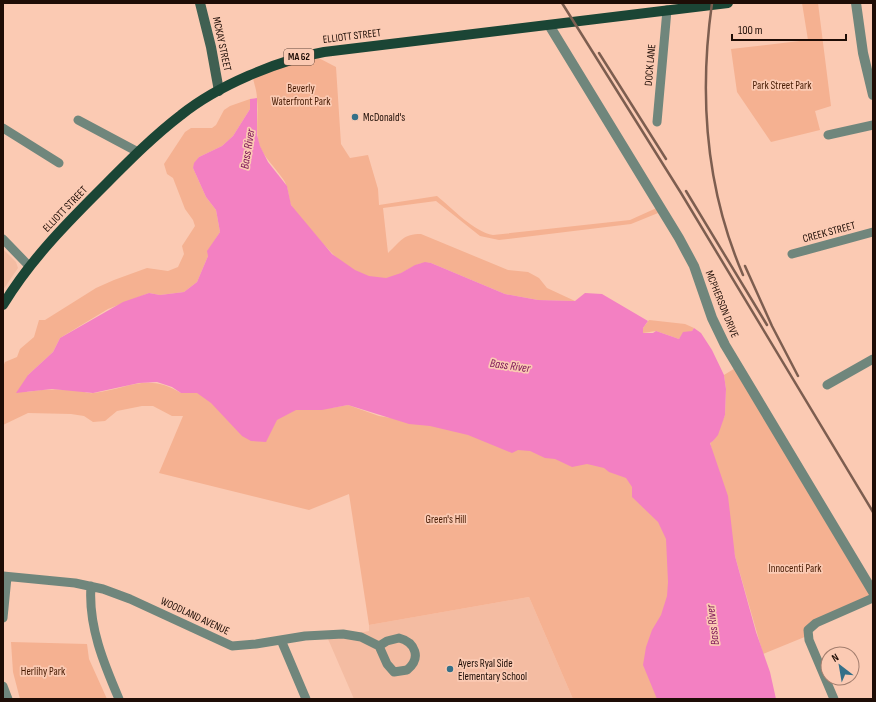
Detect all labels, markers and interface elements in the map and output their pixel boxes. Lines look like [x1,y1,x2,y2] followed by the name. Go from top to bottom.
[210,16,234,73] street label: MCKAY STREET
[732,16,846,42] scale bar
[738,23,763,38] text: 100 m
[322,26,382,46] street label: ELLIOTT STREET
[642,44,658,86] street label: DOCK LANE
[284,49,314,65] road number: MA 62
[753,79,812,92] park label: Park Street Park
[272,82,331,108] park label: Beverly Waterfront Park
[363,111,405,124] place label: McDonald's
[350,112,360,122] marker: McDonald's
[237,127,259,170] water label: Bass River
[40,183,90,235] street label: ELLIOTT STREET
[801,219,857,245] street label: CREEK STREET
[703,268,741,340] street label: MCPHERSON DRIVE
[489,356,532,376] water label: Bass River
[426,513,466,526] park label: Green's Hill
[768,562,822,575] park label: Innocenti Park
[159,594,231,638] street label: WOODLAND AVENUE
[703,603,723,646] water label: Bass River
[820,646,860,686] north arrow
[829,651,841,665] text: N
[457,657,527,683] place label: Ayers Ryal Side Elementary School
[445,664,455,674] marker: Ayers Ryal Side Elementary School
[21,665,66,678] park label: Herlihy Park

